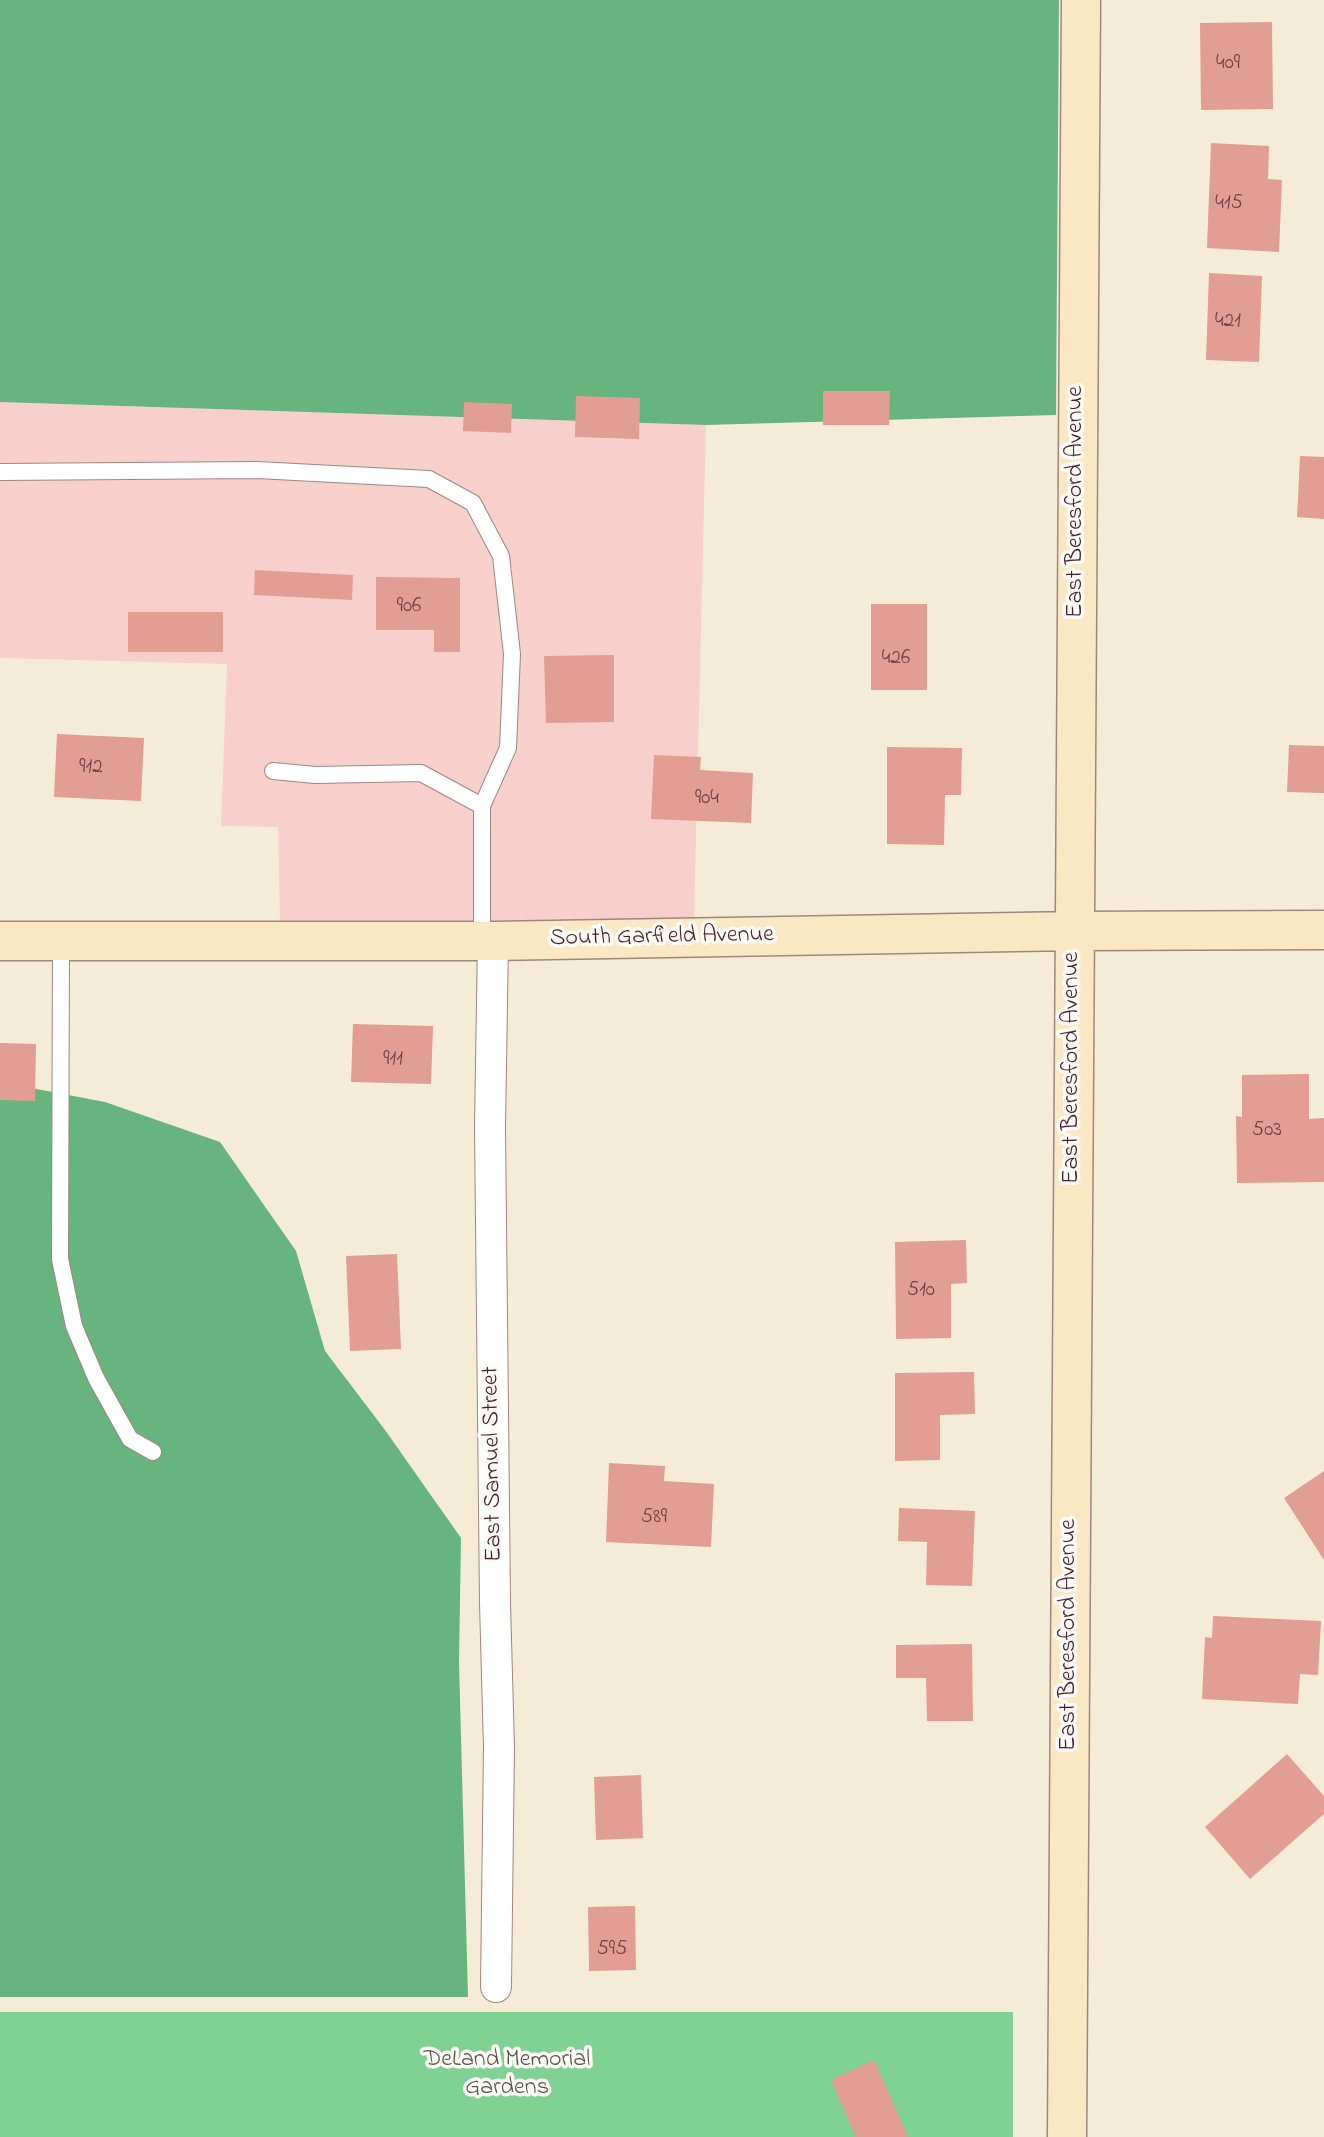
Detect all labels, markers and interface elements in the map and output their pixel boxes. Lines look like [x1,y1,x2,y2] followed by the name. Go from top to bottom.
[1216,52,1240,78] house number: 409
[1215,192,1243,218] house number: 415
[1215,310,1241,336] house number: 421
[1063,386,1091,618] street label: East Beresford Avenue
[397,595,421,621] house number: 906
[882,647,910,673] house number: 426
[79,756,103,782] house number: 912
[695,787,719,813] house number: 904
[550,922,774,954] street label: South Garfield Avenue
[1059,952,1087,1184] street label: East Beresford Avenue
[383,1048,403,1074] house number: 911
[1252,1119,1282,1145] house number: 503
[907,1279,935,1305] house number: 510
[478,1366,510,1562] street label: East Samuel Street
[641,1506,667,1532] house number: 589
[1056,1519,1084,1751] street label: East Beresford Avenue
[597,1938,627,1964] house number: 595
[424,2047,590,2103] park label: DeLand Memorial Gardens

